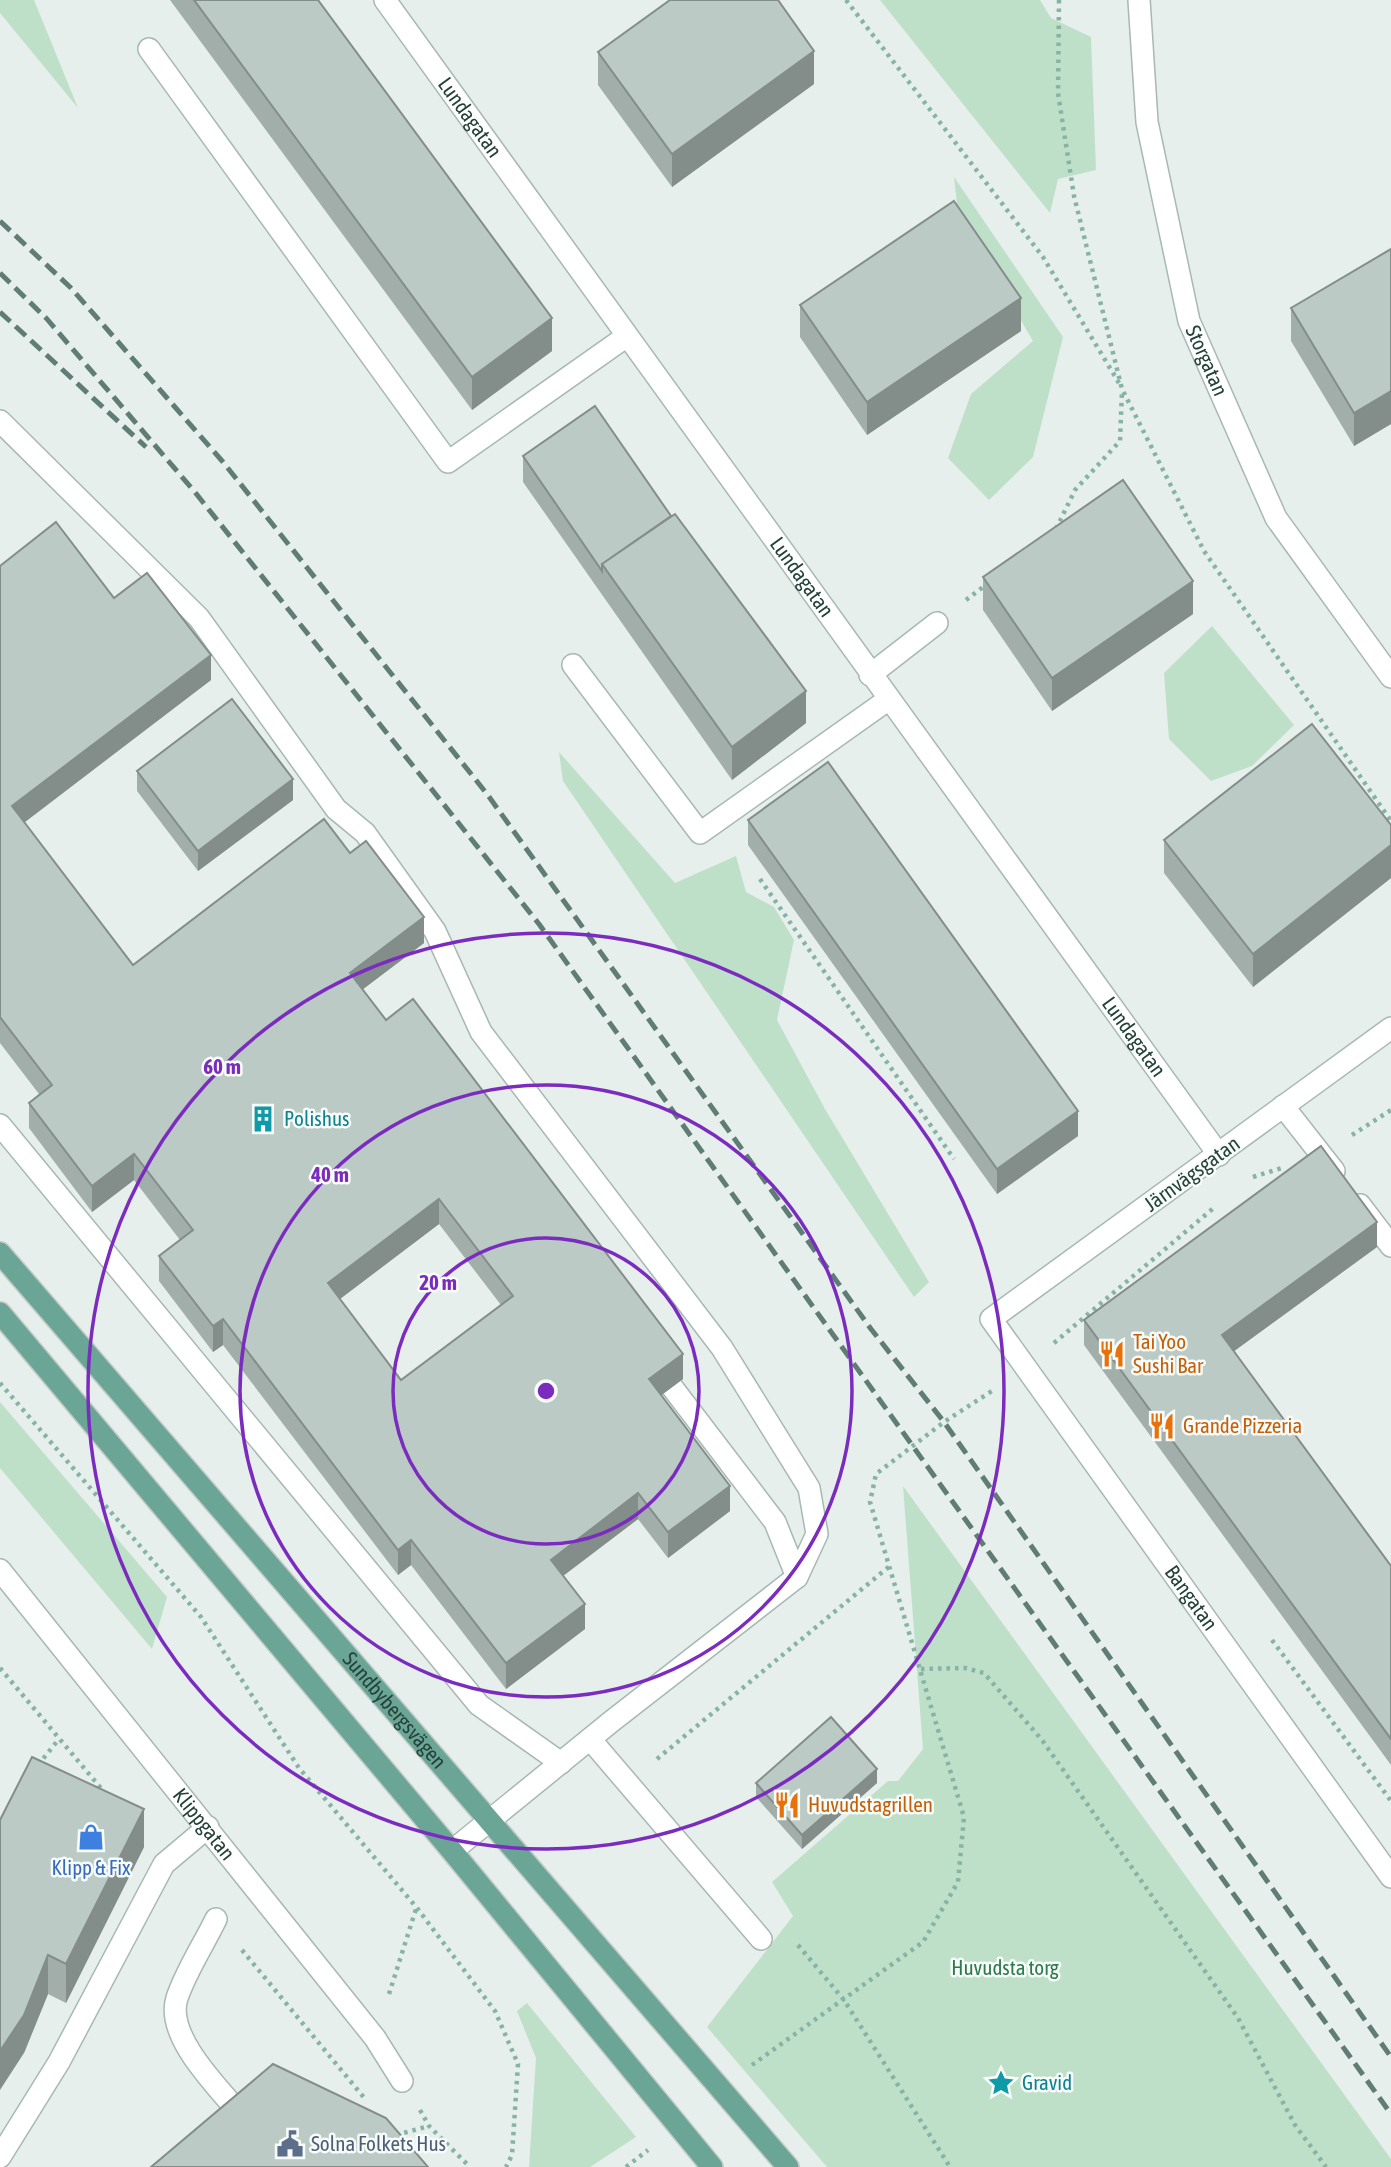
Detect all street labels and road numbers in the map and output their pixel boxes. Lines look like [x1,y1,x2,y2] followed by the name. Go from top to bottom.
[434,72,508,162] street label: Lundagatan
[1181,321,1233,399] street label: Storgatan
[766,532,839,621] street label: Lundagatan
[1098,992,1171,1081] street label: Lundagatan
[1139,1131,1244,1216] street label: Järnvägsgatan
[1160,1560,1223,1635] street label: Bangatan
[339,1647,452,1773] street label: Sundbybergsvägen
[169,1783,241,1864] street label: Klippgatan

